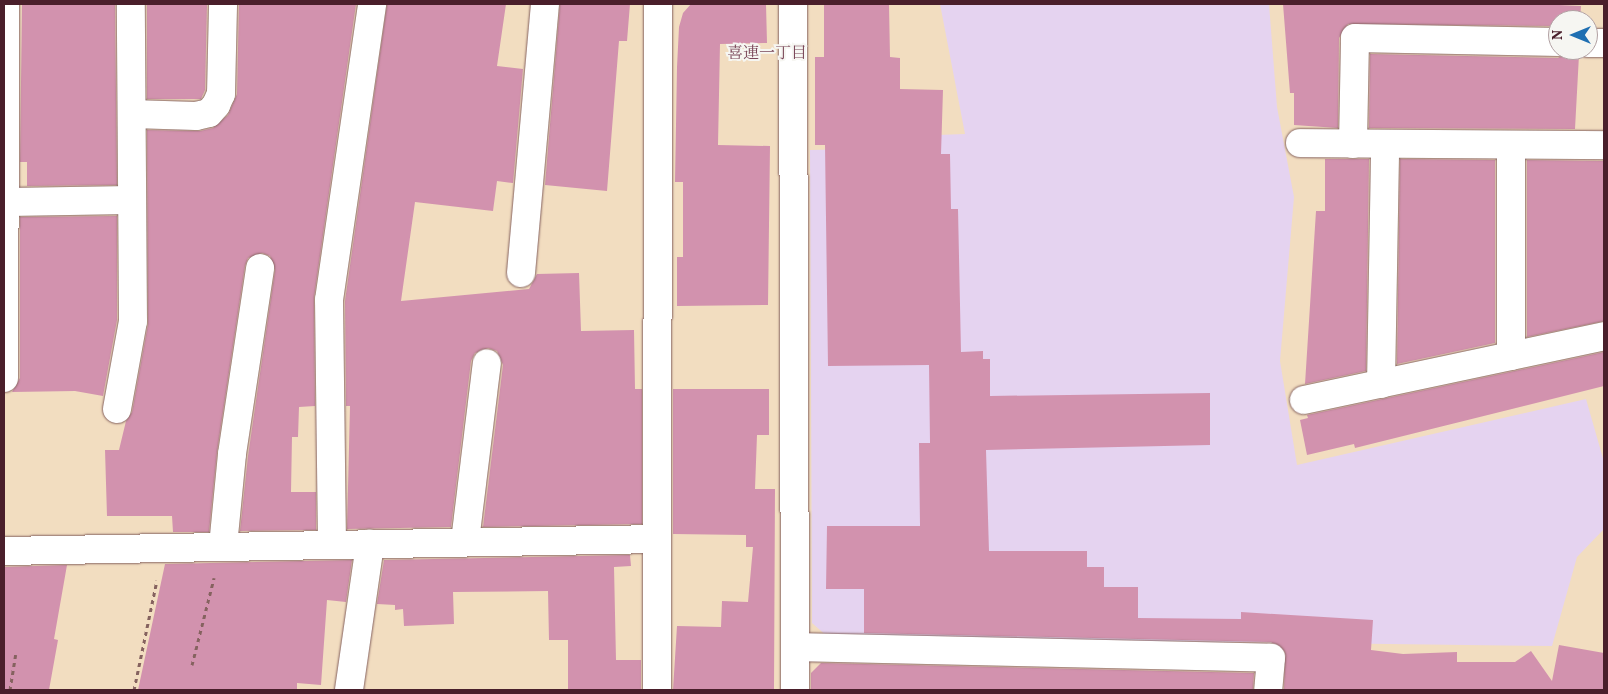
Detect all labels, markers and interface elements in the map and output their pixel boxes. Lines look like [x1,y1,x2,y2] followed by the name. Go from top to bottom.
[1548,10,1598,60] north arrow
[1549,30,1568,40] text: N
[727,44,807,64] district label: 喜連一丁目

